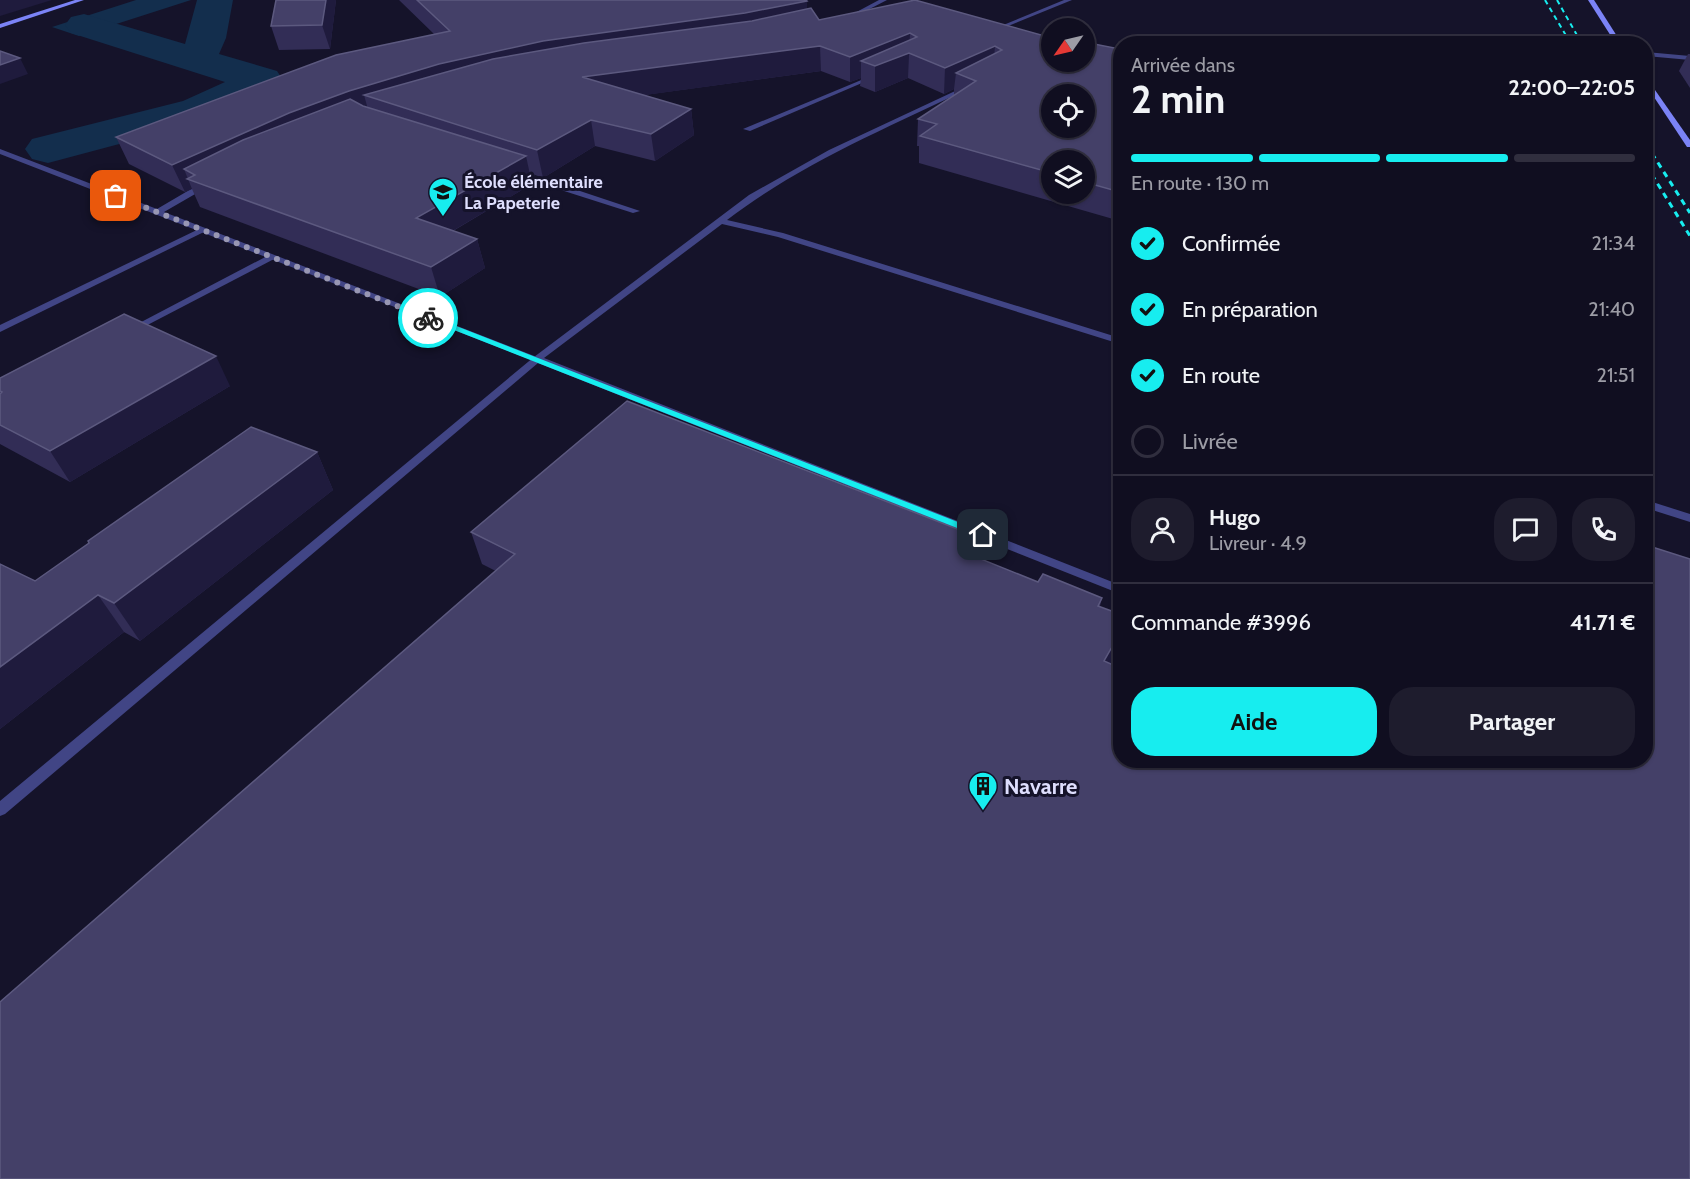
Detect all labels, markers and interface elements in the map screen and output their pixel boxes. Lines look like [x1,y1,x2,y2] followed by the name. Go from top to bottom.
[1041,18,1095,72] north arrow
[1041,18,1095,204] map controls
[1131,53,1235,77] text: Arrivée dans
[1508,74,1635,101] text: 22:00–22:05
[1131,75,1225,123] text: 2 min
[1041,84,1095,138] button: locate
[1041,150,1095,204] button: layers
[90,170,141,221] pin
[464,171,603,214] place label: École élémentaire La Papeterie
[1131,171,1269,195] text: En route · 130 m
[427,176,459,218] school or university icon: École élémentaire La Papeterie
[99,179,132,212] icon: bag
[1131,227,1164,260] icon: check
[1182,230,1280,257] text: Confirmée
[1591,231,1635,255] text: 21:34
[398,288,458,348] courier
[1131,293,1164,326] icon: check
[1182,296,1318,323] text: En préparation
[1588,297,1635,321] text: 21:40
[412,302,445,335] icon: bike
[1131,359,1164,392] icon: check
[1182,362,1260,389] text: En route
[1597,363,1635,387] text: 21:51
[1182,428,1238,455] text: Livrée
[1131,498,1194,561] button: person
[1494,498,1557,561] button: chat
[1572,498,1635,561] button: phone
[1209,504,1260,531] text: Hugo
[957,509,1008,560] pin
[966,518,999,551] icon: home
[1209,531,1307,555] text: Livreur · 4.9
[1131,609,1311,636] text: Commande #3996
[1570,609,1635,636] text: 41.71 €
[1131,687,1377,756] button: Aide
[1389,687,1635,756] button: Partager
[967,770,999,812] building icon: Navarre
[1004,773,1077,800] place label: Navarre

